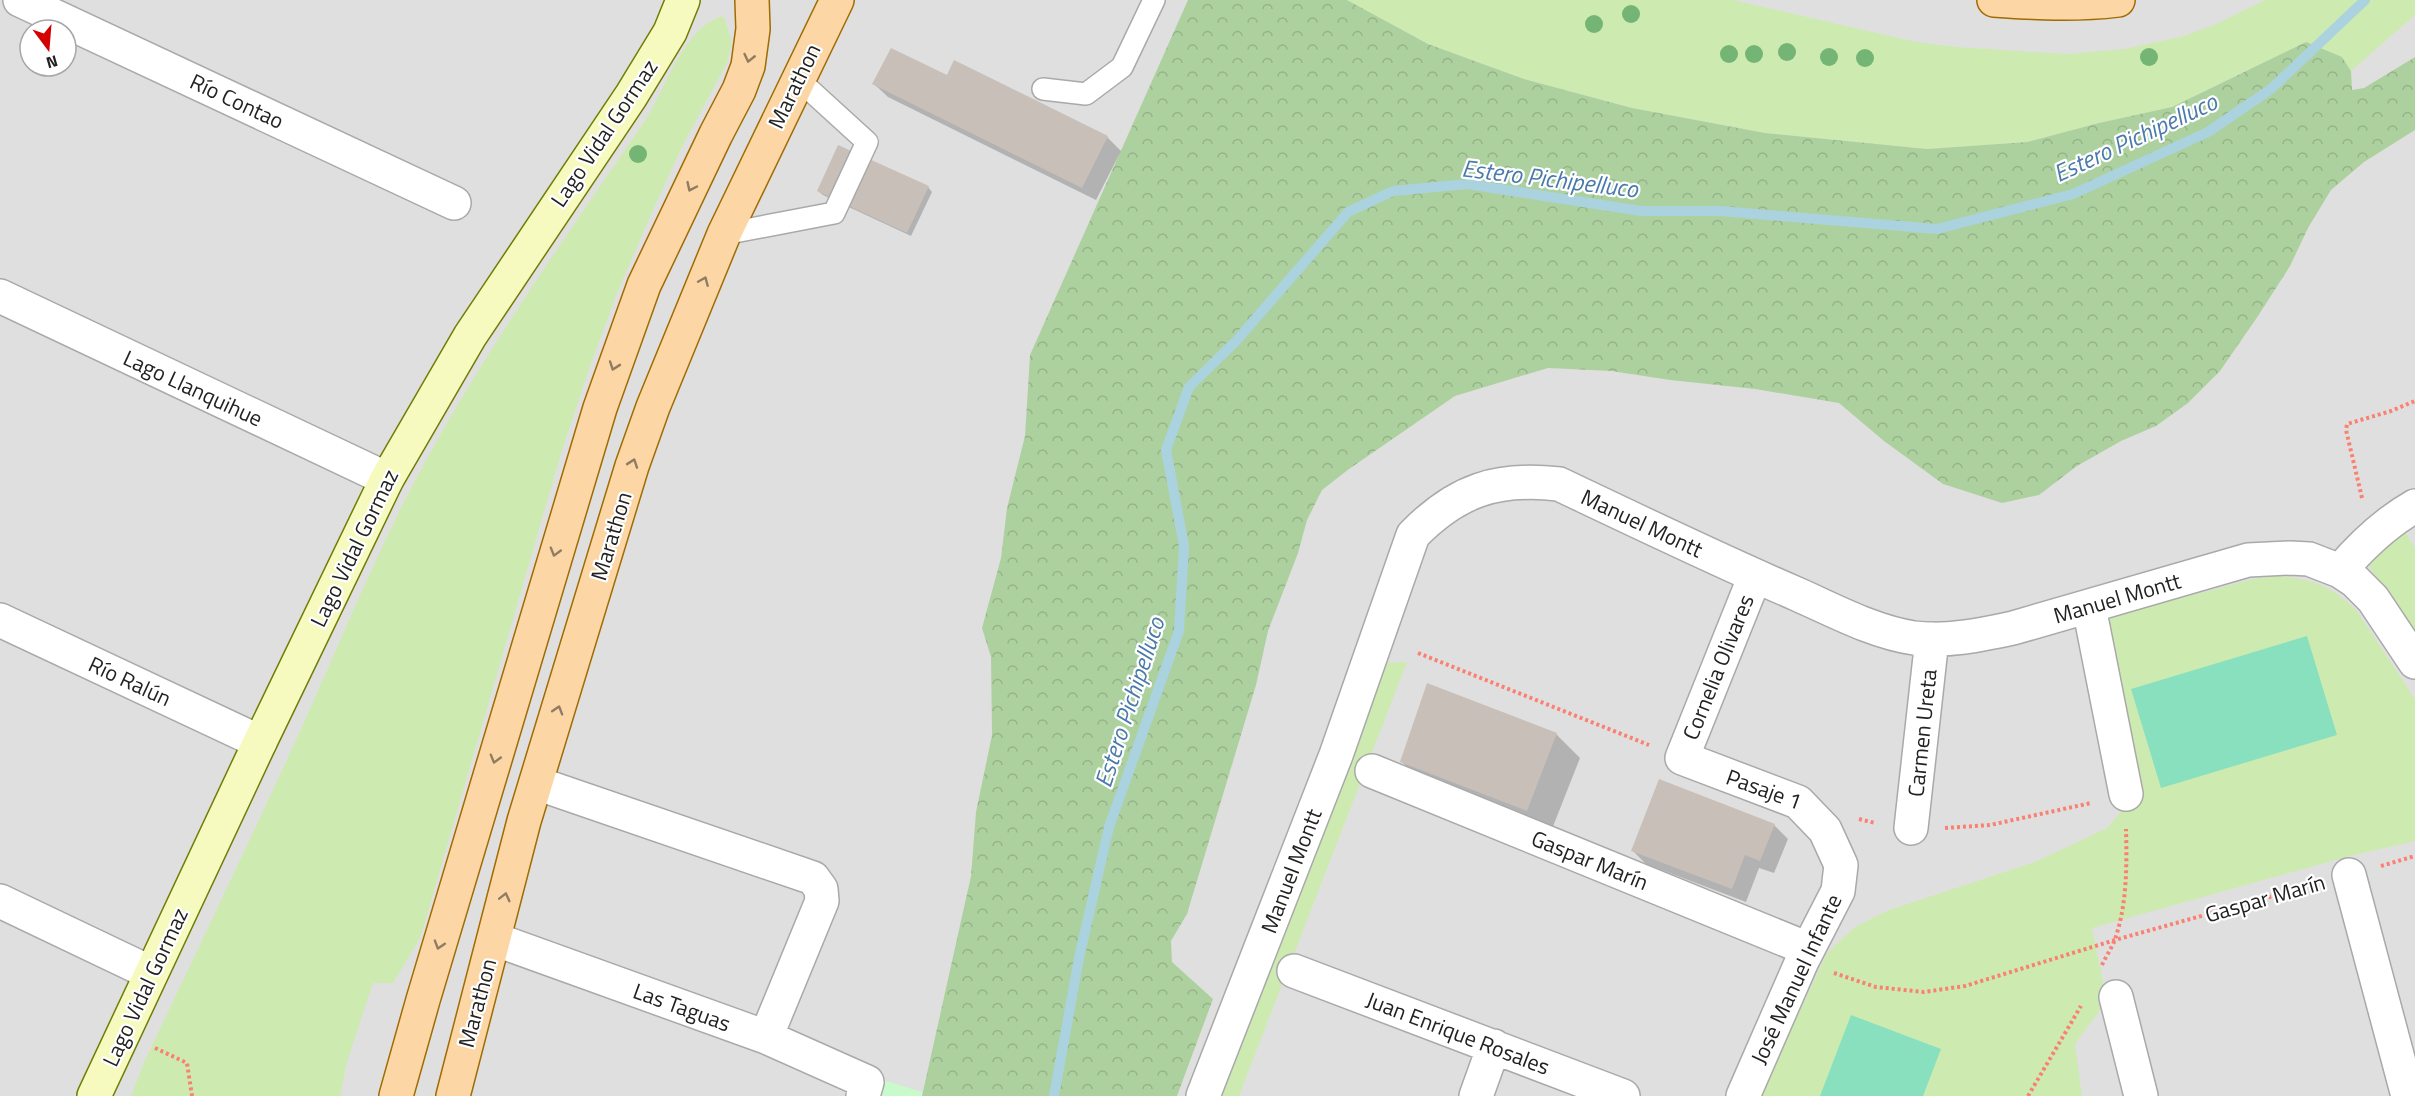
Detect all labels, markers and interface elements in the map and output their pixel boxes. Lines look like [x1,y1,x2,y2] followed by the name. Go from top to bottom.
[18,18,78,78] north arrow
[759,38,829,134] street label: Marathon
[43,49,61,75] text: N
[542,52,666,214] street label: Lago Vidal Gormaz
[744,53,757,63] one-way arrow
[184,64,290,138] street label: Río Contao
[2047,83,2224,191] water label: Estero Pichipelluco
[1460,149,1641,207] water label: Estero Pichipelluco
[686,181,698,192] one-way arrow
[697,277,709,288] one-way arrow
[118,341,268,435] street label: Lago Llanquihue
[608,360,621,371] one-way arrow
[626,458,639,469] one-way arrow
[301,463,407,633] street label: Lago Vidal Gormaz
[1575,480,1709,566] street label: Manuel Montt
[581,487,641,585] street label: Marathon
[550,546,562,557] one-way arrow
[2049,564,2185,632] street label: Manuel Montt
[1673,589,1763,745] street label: Cornelia Olivares
[1085,611,1174,792] water label: Estero Pichipelluco
[83,647,177,715] street label: Río Ralún
[1898,668,1946,798] street label: Carmen Ureta
[551,705,563,715] one-way arrow
[489,754,502,764] one-way arrow
[1721,760,1807,818] street label: Pasaje 1
[1252,803,1330,938] street label: Manuel Montt
[1526,821,1654,899] street label: Gaspar Marín
[2201,865,2329,931] street label: Gaspar Marín
[1742,888,1850,1070] street label: José Manuel Infante
[497,892,510,902] one-way arrow
[93,902,197,1072] street label: Lago Vidal Gormaz
[434,939,446,950] one-way arrow
[449,955,505,1051] street label: Marathon
[628,974,736,1040] street label: Las Taguas
[1361,982,1555,1084] street label: Juan Enrique Rosales

